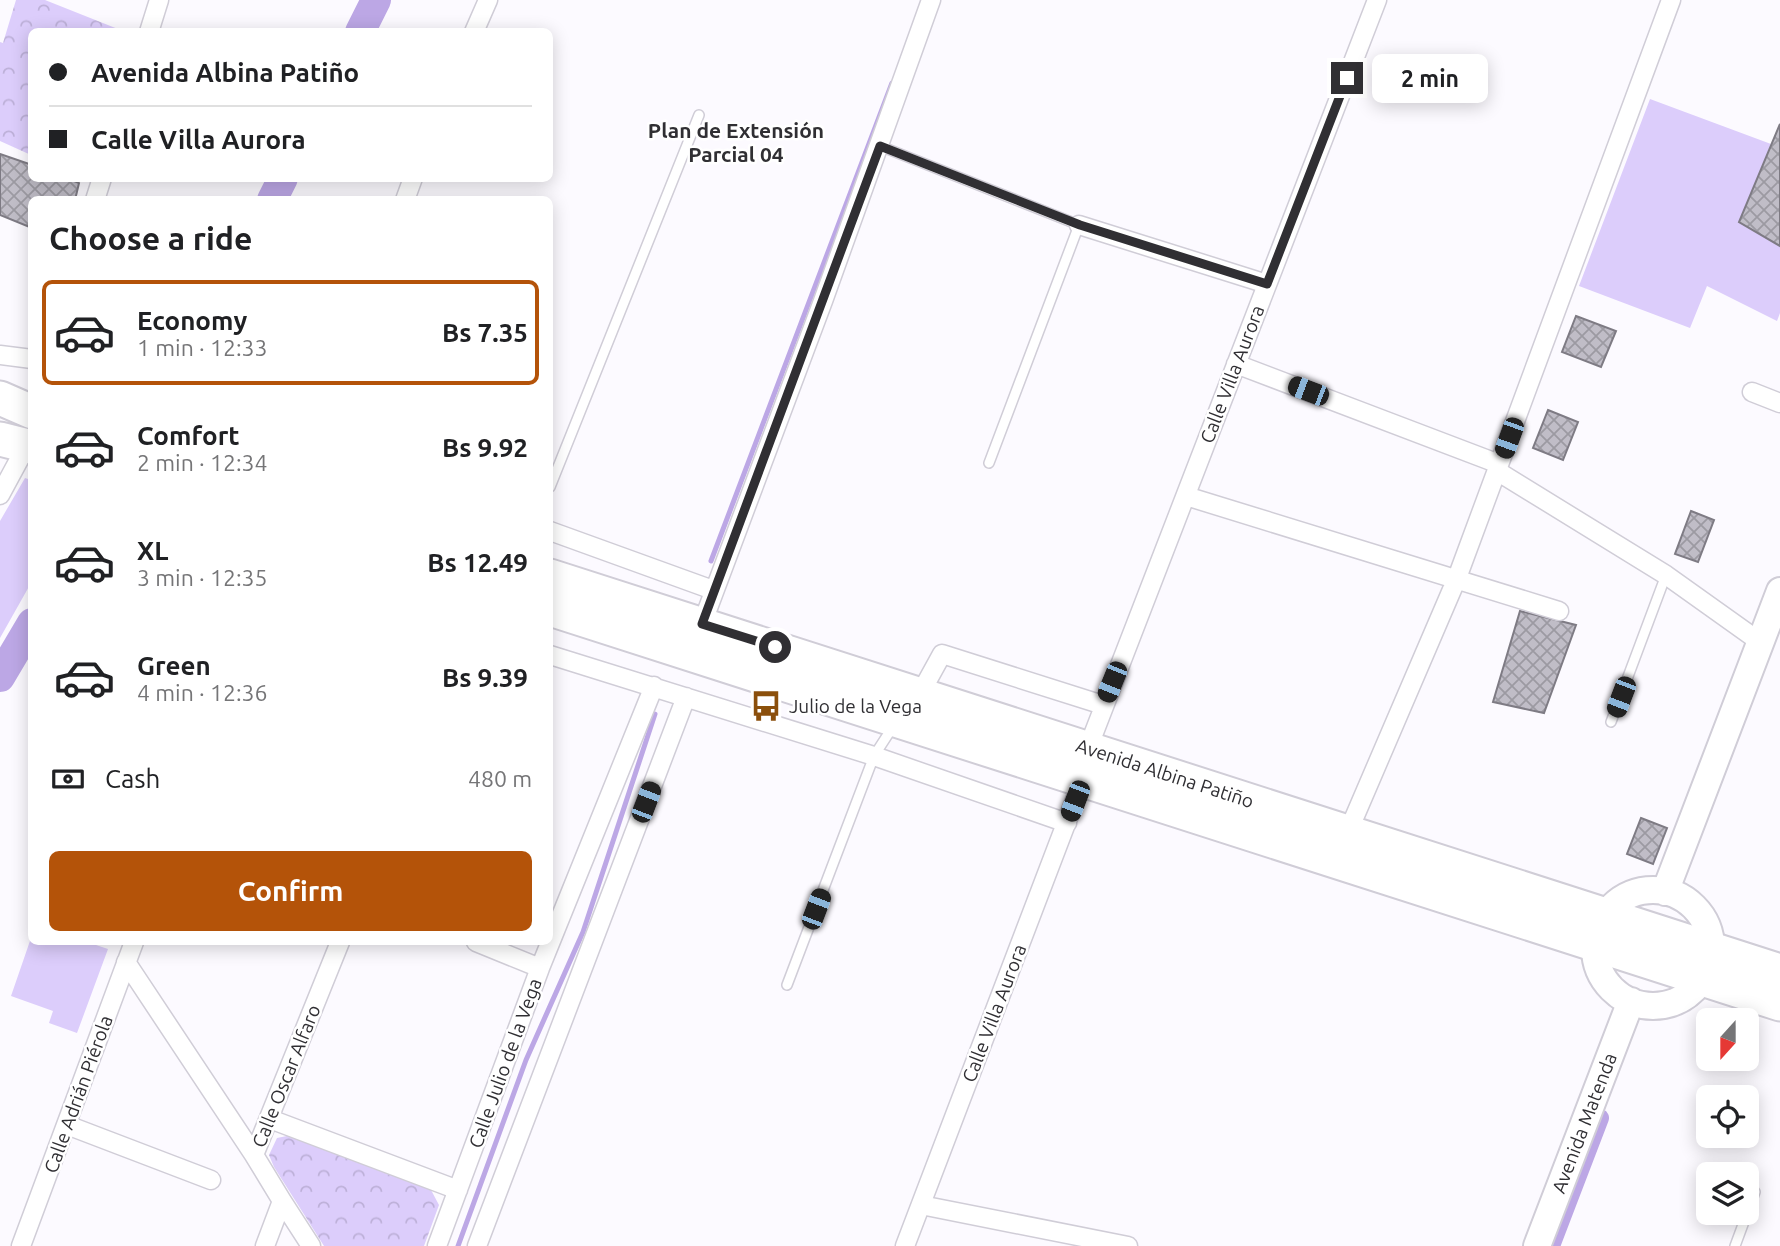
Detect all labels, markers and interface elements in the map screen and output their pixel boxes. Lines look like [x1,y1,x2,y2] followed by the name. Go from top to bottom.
[1372,54,1487,102] callout: 2 min
[91,58,359,87] text: Avenida Albina Patiño
[1331,62,1363,94] route end
[1401,66,1459,91] text: 2 min
[648,118,824,166] district label: Plan de Extensión Parcial 04
[91,125,306,154] text: Calle Villa Aurora
[49,220,252,256] text: Choose a ride
[53,301,116,364] icon: car
[1196,302,1268,446] street label: Calle Villa Aurora
[137,306,247,335] text: Economy
[442,318,528,347] text: Bs 7.35
[137,335,268,360] text: 1 min · 12:33
[1285,374,1332,408] car
[1492,415,1527,461] car
[53,416,116,479] icon: car
[137,421,240,450] text: Comfort
[442,433,528,462] text: Bs 9.92
[137,450,268,475] text: 2 min · 12:34
[53,531,116,594] icon: car
[137,536,168,565] text: XL
[427,548,528,577] text: Bs 12.49
[137,565,268,590] text: 3 min · 12:35
[759,631,791,663] route start
[53,646,116,709] icon: car
[137,651,211,680] text: Green
[1095,659,1130,705] car
[442,663,528,692] text: Bs 9.39
[1604,674,1639,720] car
[137,680,268,705] text: 4 min · 12:36
[749,689,783,723] bus stop icon: Julio de la Vega
[789,695,922,717] place label: Julio de la Vega
[1073,734,1257,812] street label: Avenida Albina Patiño
[49,760,87,798] icon: cash
[105,764,160,793] text: Cash
[468,766,532,791] text: 480 m
[1058,778,1093,824] car
[629,779,664,825] car
[49,851,532,931] button: Confirm
[799,886,834,932] car
[958,941,1030,1085] street label: Calle Villa Aurora
[464,975,546,1151] street label: Calle Julio de la Vega
[247,1001,325,1151] street label: Calle Oscar Alfaro
[1696,1008,1759,1071] north arrow
[1696,1008,1759,1225] map controls
[39,1012,117,1176] street label: Calle Adrián Piérola
[1547,1050,1621,1196] street label: Avenida Matenda
[1696,1085,1759,1148] button: locate
[1696,1162,1759,1225] button: layers

